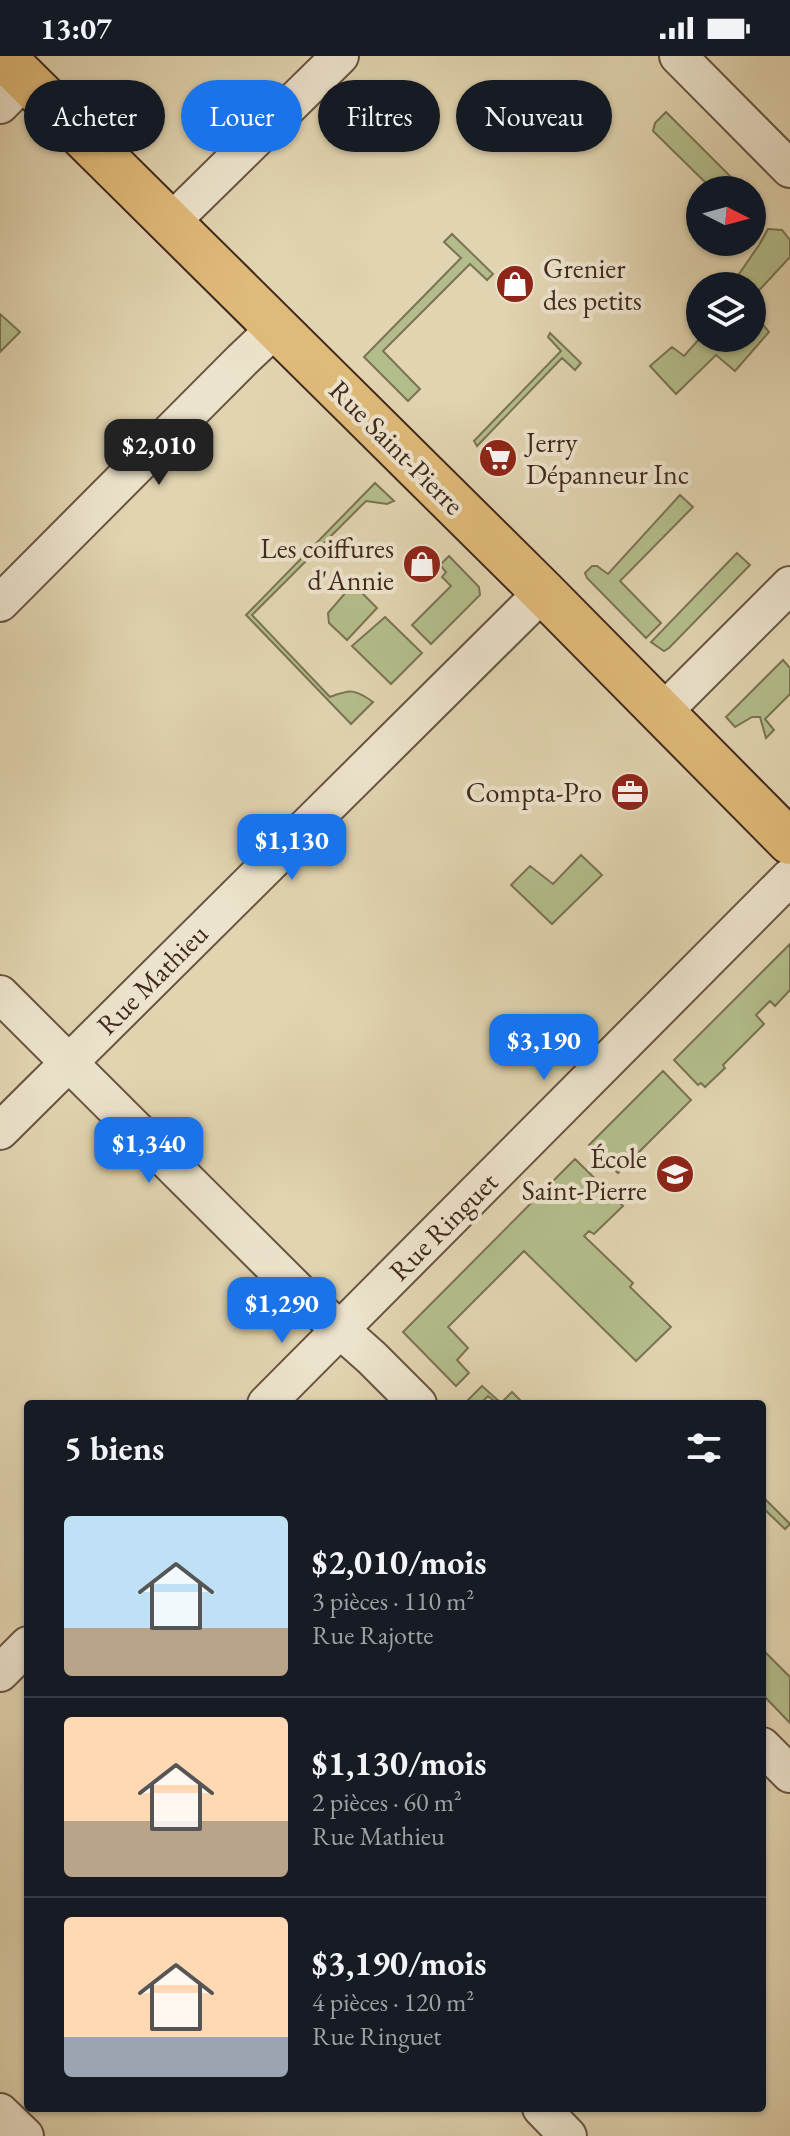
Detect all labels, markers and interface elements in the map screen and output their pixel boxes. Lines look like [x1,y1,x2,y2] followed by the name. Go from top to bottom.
[40,9,112,48] text: 13:07
[24,80,165,152] chip: Acheter
[181,80,302,152] chip: Louer
[318,80,440,152] chip: Filtres
[456,80,612,152] chip: Nouveau
[686,176,766,256] north arrow
[686,176,766,352] map controls
[543,250,642,318] place label: Grenier des petits
[494,263,536,305] shop icon: Grenier des petits
[686,272,766,352] button: layers
[322,372,472,522] street label: Rue Saint-Pierre
[94,419,224,487] pin: $2,010
[524,424,689,492] place label: Jerry Dépanneur Inc
[122,428,196,462] text: $2,010
[477,437,519,479] supermarket icon: Jerry Dépanneur Inc
[260,530,394,598] place label: Les coiffures d'Annie
[401,543,443,585] shop icon: Les coiffures d'Annie
[609,771,651,813] office icon: Compta-Pro
[466,774,602,810] place label: Compta-Pro
[227,814,357,882] pin: $1,130
[255,823,329,857] text: $1,130
[89,916,215,1042] street label: Rue Mathieu
[479,1014,609,1082] pin: $3,190
[507,1023,581,1057] text: $3,190
[84,1117,214,1185] pin: $1,340
[112,1126,186,1160] text: $1,340
[522,1140,647,1208] place label: École Saint-Pierre
[654,1153,696,1195] school or university icon: École Saint-Pierre
[381,1164,505,1288] street label: Rue Ringuet
[217,1277,347,1345] pin: $1,290
[245,1286,319,1320] text: $1,290
[64,1426,164,1470] text: 5 biens
[682,1426,726,1470] icon: filters
[312,1540,487,1584] text: $2,010/mois
[128,1548,224,1644] icon: home
[312,1584,474,1618] text: 3 pièces · 110 m²
[312,1618,433,1652] text: Rue Rajotte
[312,1741,487,1785] text: $1,130/mois
[128,1749,224,1845] icon: home
[312,1785,462,1819] text: 2 pièces · 60 m²
[312,1819,445,1853] text: Rue Mathieu
[312,1941,487,1985] text: $3,190/mois
[128,1949,224,2045] icon: home
[312,1985,474,2019] text: 4 pièces · 120 m²
[312,2019,442,2053] text: Rue Ringuet

